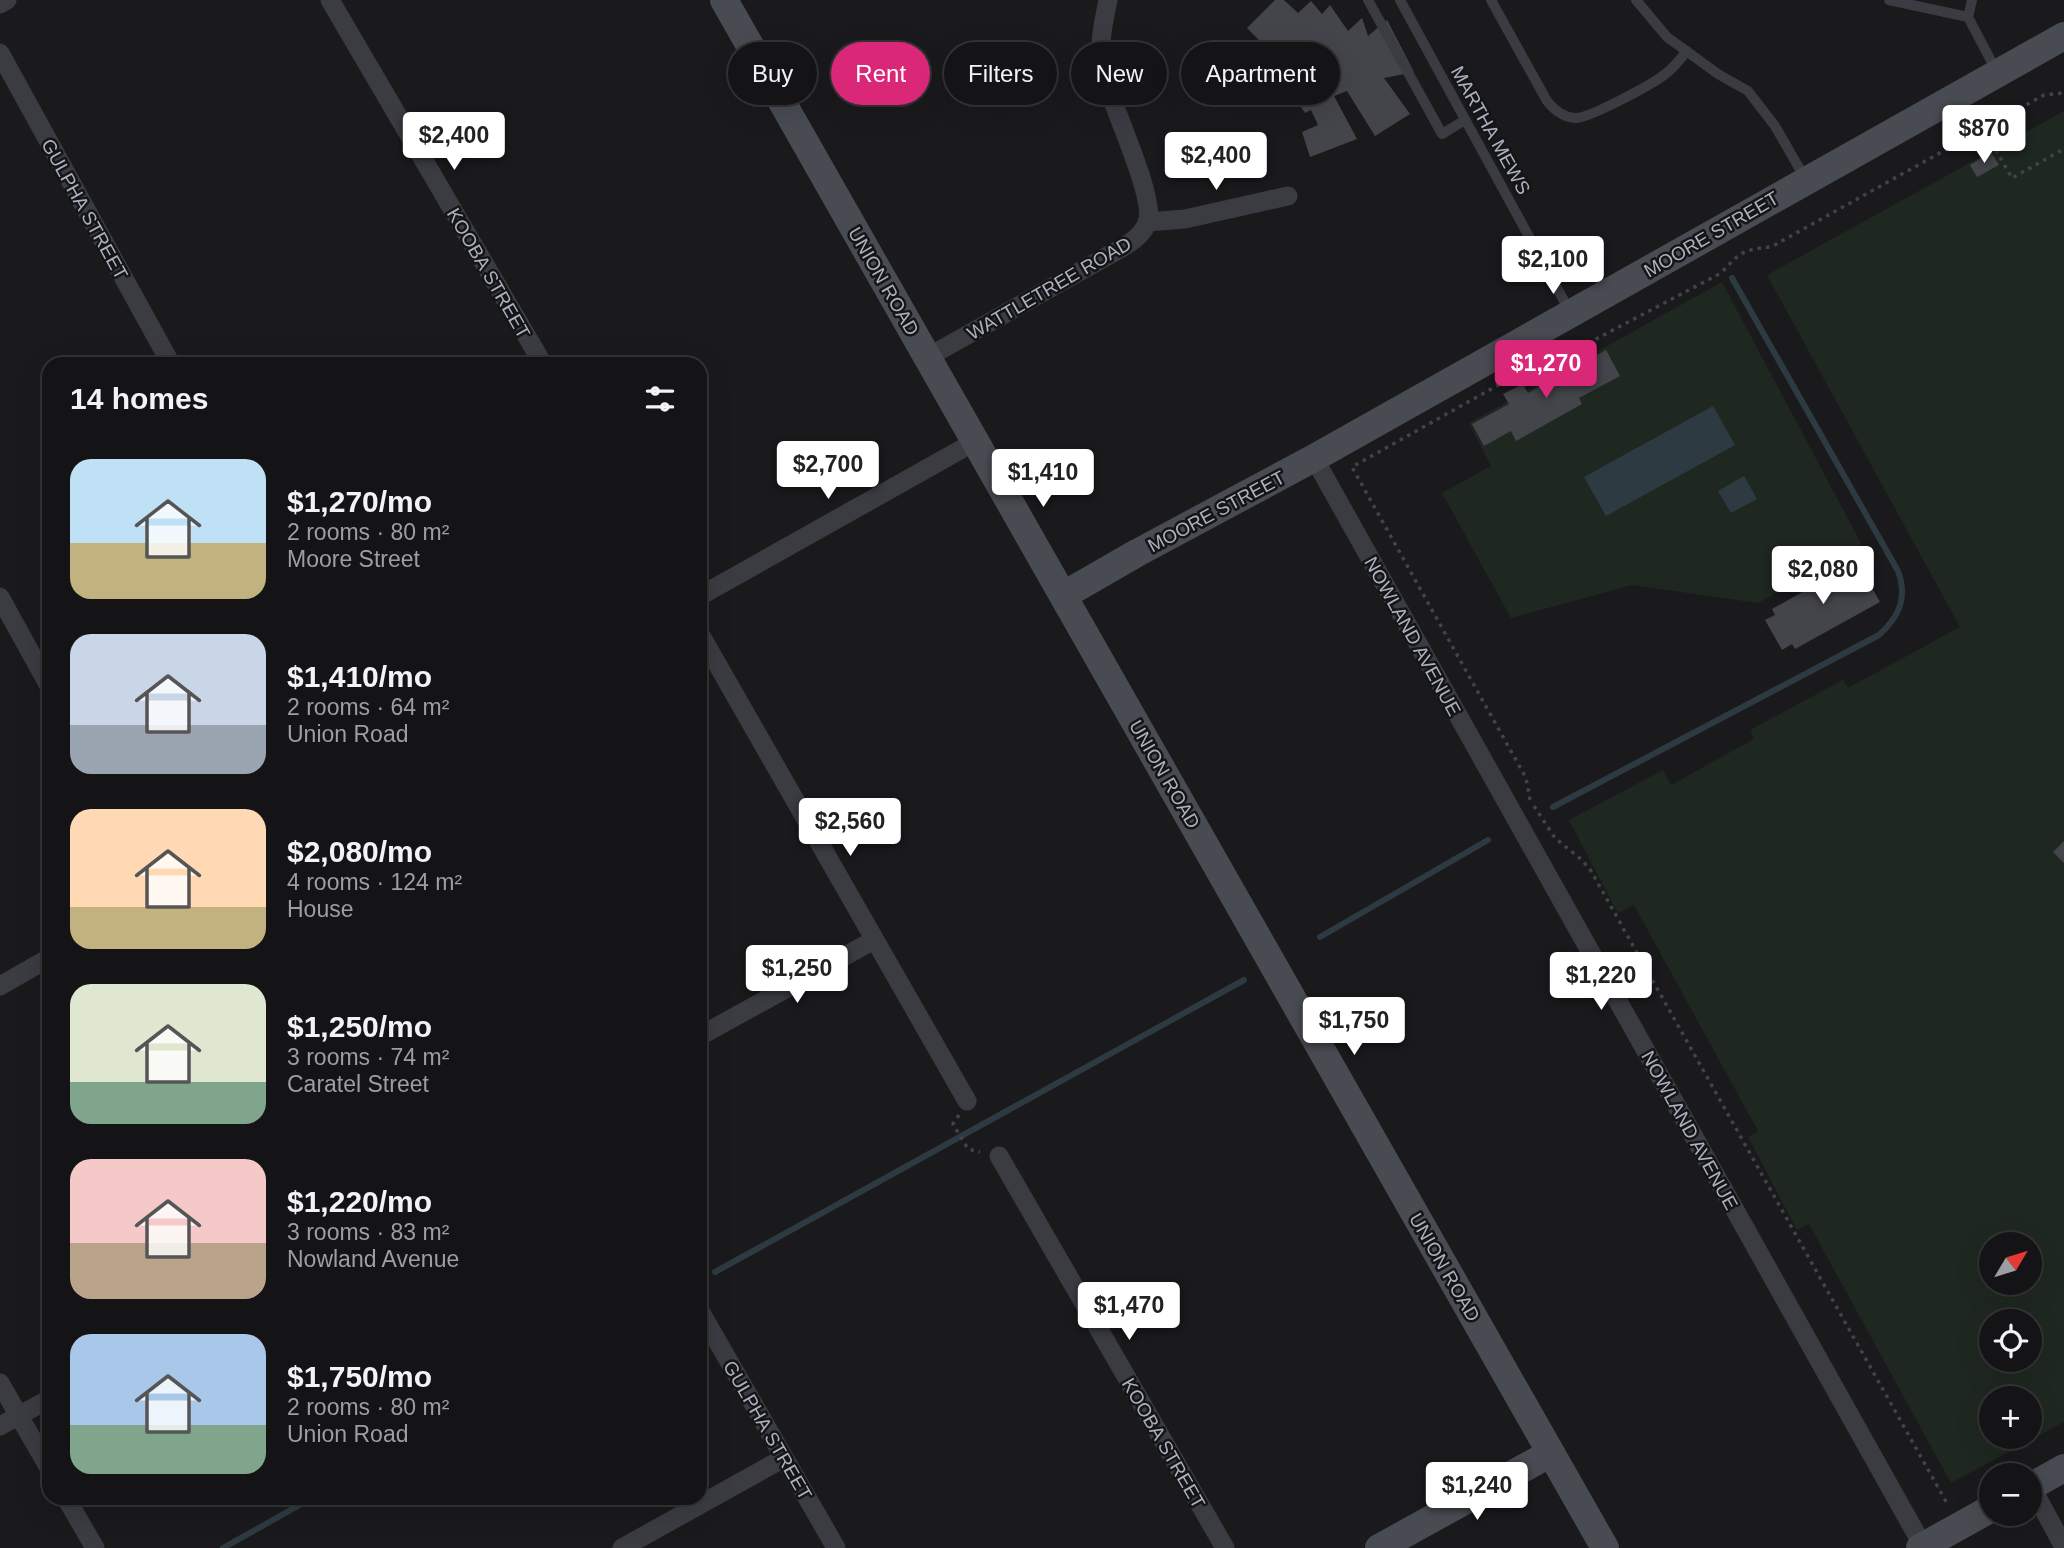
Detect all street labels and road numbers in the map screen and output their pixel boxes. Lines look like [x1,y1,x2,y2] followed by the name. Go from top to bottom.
[1447,63,1534,198] street label: MARTHA MEWS
[37,135,132,283] street label: GULPHA STREET
[1640,187,1783,282] street label: MOORE STREET
[443,204,535,342] street label: KOOBA STREET
[844,223,923,339] street label: UNION ROAD
[964,233,1135,344] street label: WATTLETREE ROAD
[1144,466,1289,556] street label: MOORE STREET
[1360,553,1465,719] street label: NOWLAND AVENUE
[1125,716,1204,832] street label: UNION ROAD
[1637,1047,1742,1213] street label: NOWLAND AVENUE
[1405,1209,1484,1325] street label: UNION ROAD
[719,1357,816,1504] street label: GULPHA STREET
[1118,1374,1210,1512] street label: KOOBA STREET

